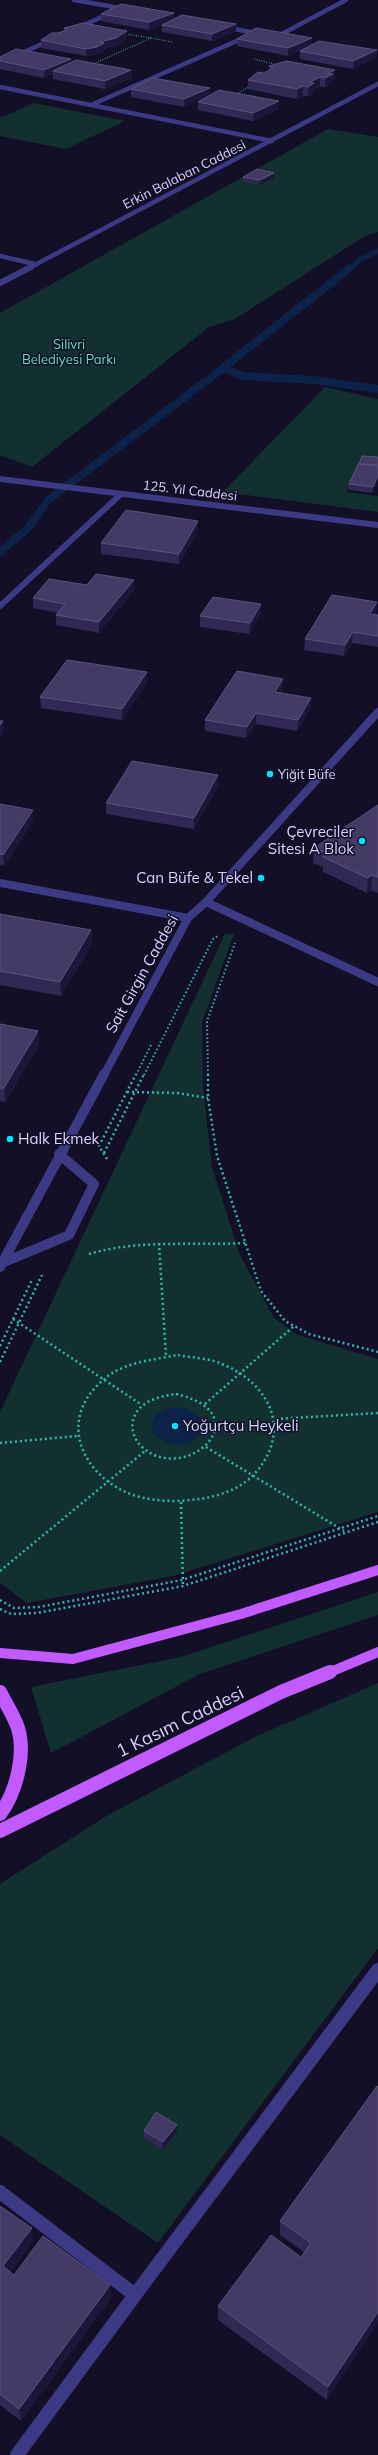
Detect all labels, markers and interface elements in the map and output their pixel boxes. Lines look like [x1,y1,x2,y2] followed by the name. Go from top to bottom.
[120,136,248,212] street label: Erkin Balaban Caddesi
[22,336,116,367] park label: Silivri Belediyesi Parkı
[142,476,238,504] street label: 125. Yıl Caddesi
[277,766,336,782] place label: Yiğit Büfe
[265,769,275,779] marker: Yiğit Büfe
[268,822,355,858] place label: Çevreciler Sitesi A Blok
[357,836,367,846] marker: Çevreciler Sitesi A Blok
[136,868,253,887] place label: Can Büfe & Tekel
[256,873,266,883] marker: Can Büfe & Tekel
[101,911,182,1036] street label: Sait Girgin Caddesi
[18,1129,100,1148] place label: Halk Ekmek
[5,1134,15,1144] marker: Halk Ekmek
[182,1416,299,1435] place label: Yoğurtçu Heykeli
[170,1421,180,1431] marker: Yoğurtçu Heykeli
[112,1681,247,1762] street label: 1 Kasım Caddesi

